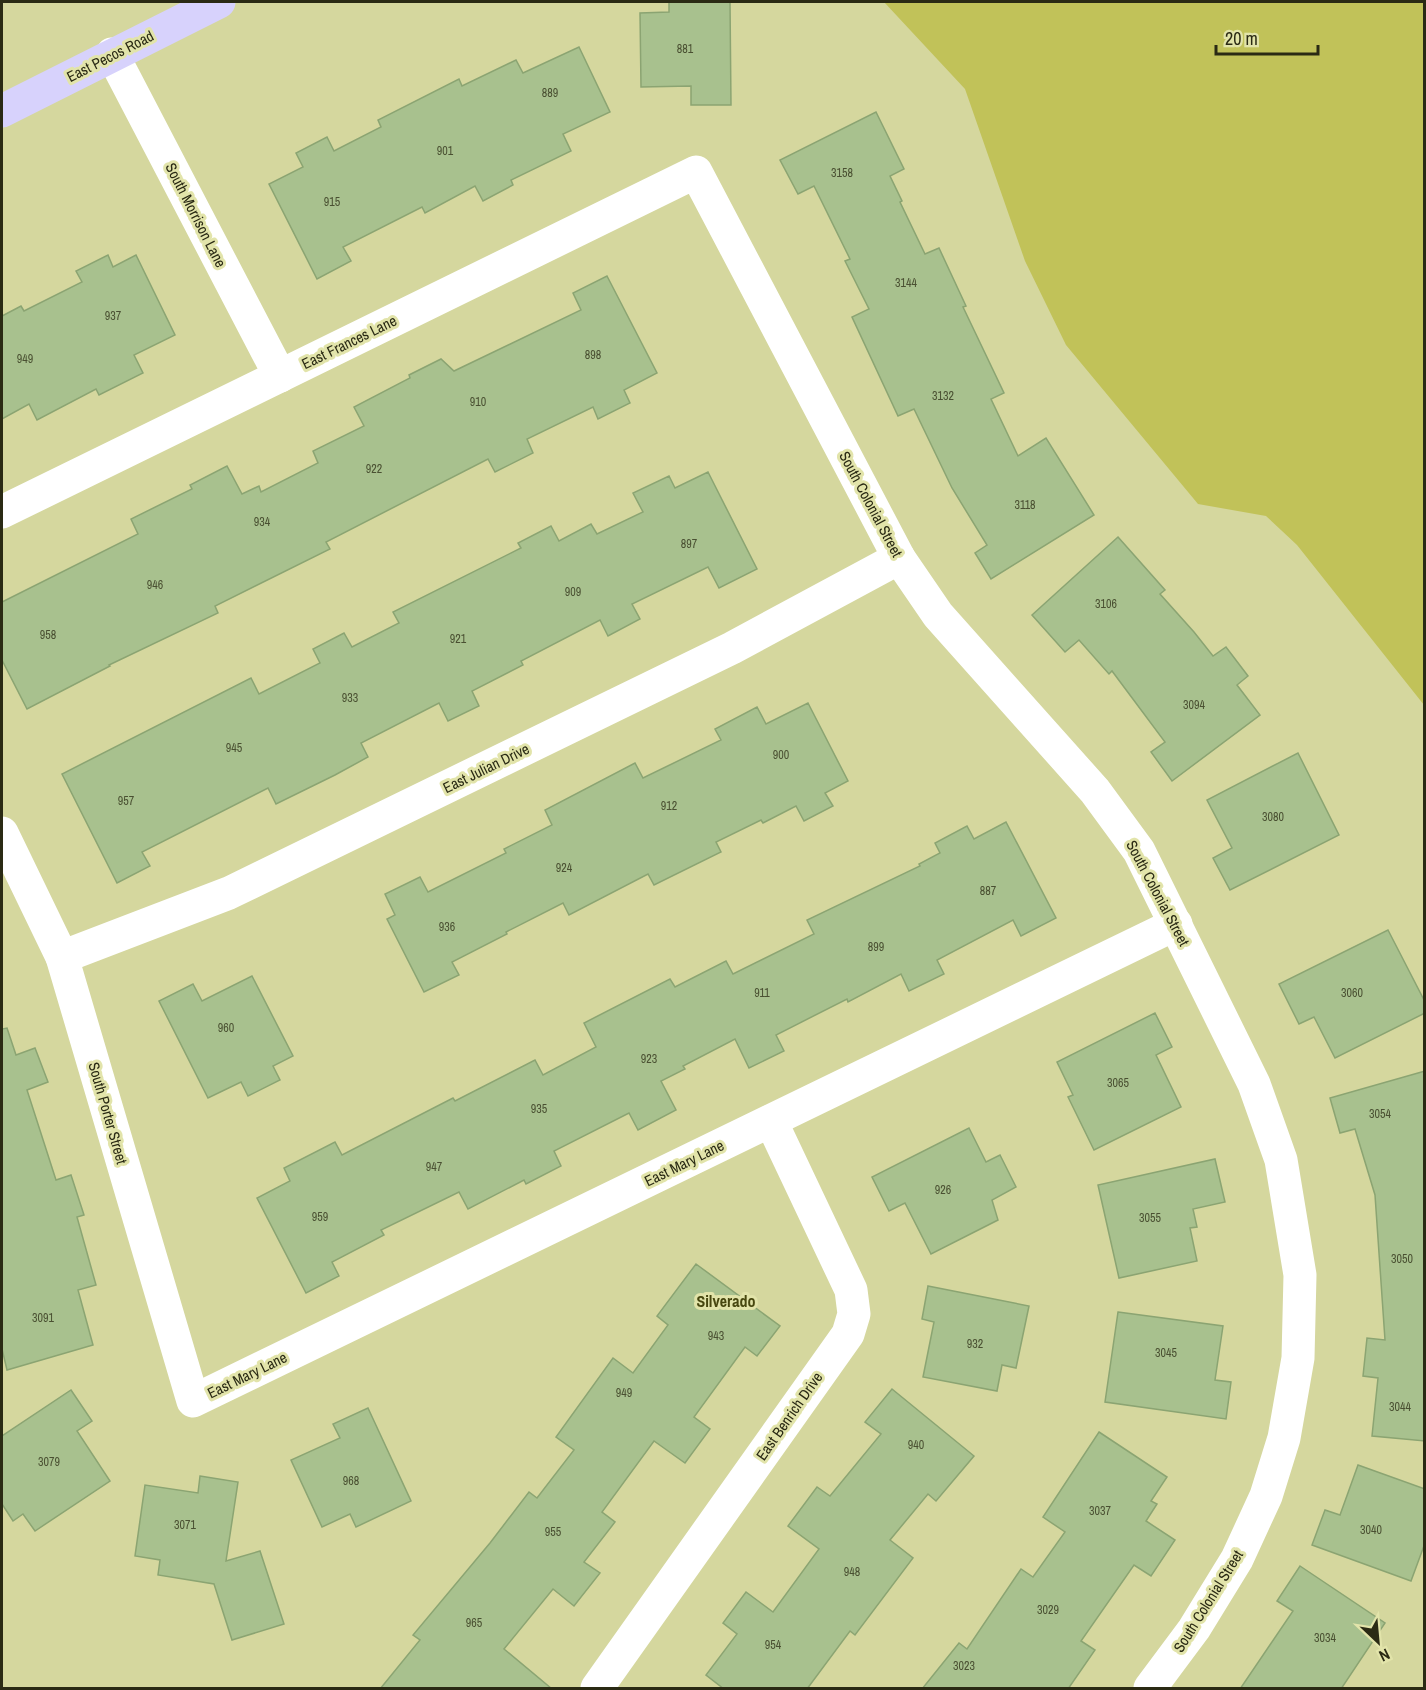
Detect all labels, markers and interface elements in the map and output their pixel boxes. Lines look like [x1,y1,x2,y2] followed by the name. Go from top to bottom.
[1216,18,1318,56] scale bar
[63,25,157,87] street label: East Pecos Road
[1225,26,1258,51] text: 20 m
[677,41,694,57] house number: 881
[542,85,558,101] house number: 889
[437,143,454,159] house number: 901
[161,159,232,271] street label: South Morrison Lane
[831,165,853,181] house number: 3158
[324,194,341,210] house number: 915
[895,275,917,291] house number: 3144
[105,308,122,324] house number: 937
[298,310,400,374] street label: East Frances Lane
[585,347,601,363] house number: 898
[17,351,33,367] house number: 949
[932,388,954,404] house number: 3132
[470,394,486,410] house number: 910
[834,447,908,561] street label: South Colonial Street
[366,461,382,477] house number: 922
[1014,497,1036,513] house number: 3118
[254,514,271,530] house number: 934
[681,536,698,552] house number: 897
[147,577,163,593] house number: 946
[565,584,581,600] house number: 909
[1095,596,1117,612] house number: 3106
[40,627,56,643] house number: 958
[450,631,467,647] house number: 921
[342,690,358,706] house number: 933
[1183,697,1205,713] house number: 3094
[439,738,533,798] street label: East Julian Drive
[226,740,243,756] house number: 945
[773,747,789,763] house number: 900
[118,793,135,809] house number: 957
[661,798,677,814] house number: 912
[1262,809,1284,825] house number: 3080
[1121,836,1195,950] street label: South Colonial Street
[556,860,573,876] house number: 924
[980,883,997,899] house number: 887
[439,919,455,935] house number: 936
[868,939,884,955] house number: 899
[754,985,770,1001] house number: 911
[1341,985,1363,1001] house number: 3060
[218,1020,234,1036] house number: 960
[641,1051,657,1067] house number: 923
[83,1059,133,1167] street label: South Porter Street
[1107,1075,1129,1091] house number: 3065
[531,1101,548,1117] house number: 935
[1369,1106,1391,1122] house number: 3054
[641,1135,727,1191] street label: East Mary Lane
[426,1159,443,1175] house number: 947
[935,1182,951,1198] house number: 926
[312,1209,328,1225] house number: 959
[1139,1210,1161,1226] house number: 3055
[1391,1251,1413,1267] house number: 3050
[696,1290,756,1312] district label: Silverado
[32,1310,54,1326] house number: 3091
[708,1328,724,1344] house number: 943
[967,1336,983,1352] house number: 932
[1155,1345,1177,1361] house number: 3045
[204,1347,290,1403] street label: East Mary Lane
[751,1368,827,1464] street label: East Benrich Drive
[616,1385,632,1401] house number: 949
[1389,1399,1411,1415] house number: 3044
[908,1437,924,1453] house number: 940
[38,1454,60,1470] house number: 3079
[343,1473,359,1489] house number: 968
[1089,1503,1111,1519] house number: 3037
[174,1517,196,1533] house number: 3071
[1360,1522,1382,1538] house number: 3040
[545,1524,562,1540] house number: 955
[1168,1545,1248,1656] street label: South Colonial Street
[844,1564,860,1580] house number: 948
[1037,1602,1059,1618] house number: 3029
[1348,1612,1408,1672] north arrow
[466,1615,483,1631] house number: 965
[1314,1630,1336,1646] house number: 3034
[765,1637,782,1653] house number: 954
[1375,1644,1394,1667] text: N
[953,1658,975,1674] house number: 3023

